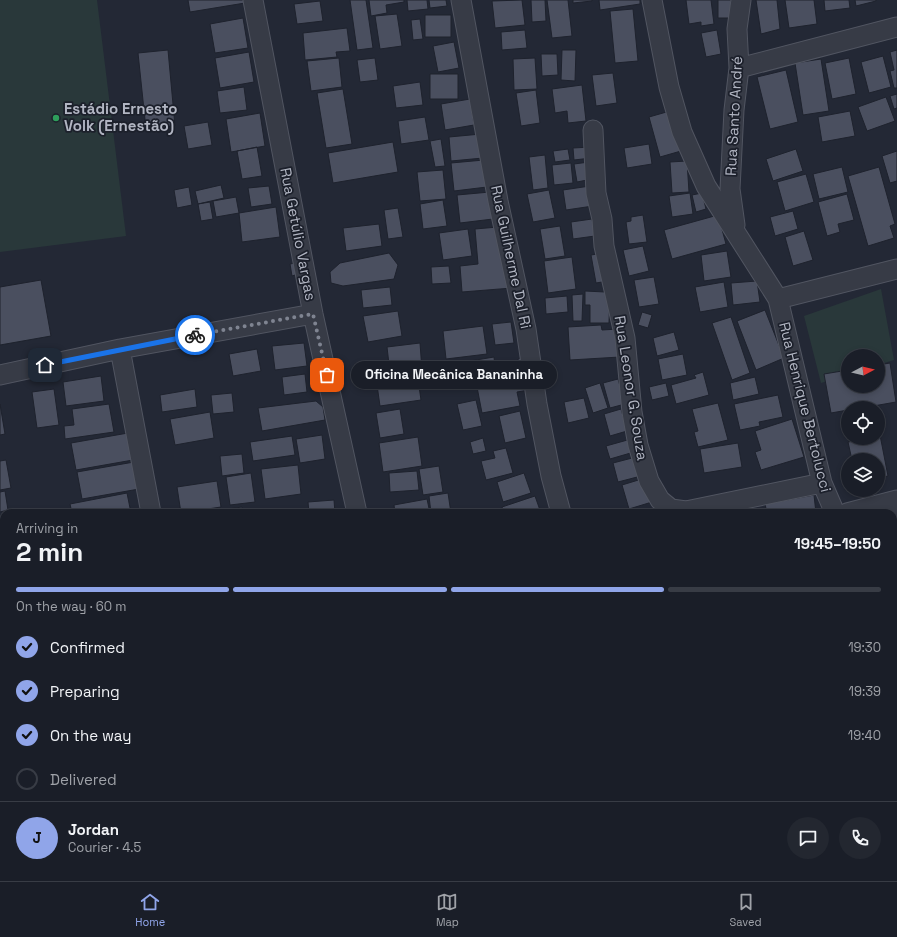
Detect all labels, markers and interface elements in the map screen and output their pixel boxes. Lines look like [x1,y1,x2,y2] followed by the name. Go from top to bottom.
[721,55,746,176] street label: Rua Santo André
[64,99,178,135] place label: Estádio Ernesto Volk (Ernestão)
[51,113,61,123] marker: Estádio Ernesto Volk (Ernestão)
[276,166,321,302] street label: Rua Getúlio Vargas
[487,183,536,330] street label: Rua Guilherme Dal Ri
[611,314,652,462] street label: Rua Leonor G. Souza
[175,315,215,355] courier
[775,320,836,494] street label: Rua Henrique Bertolucci
[184,324,206,346] icon: bike
[28,348,62,382] pin
[841,349,885,393] north arrow
[841,349,885,497] map controls
[34,354,56,376] icon: home
[310,358,344,392] pin
[351,361,557,389] callout: Oficina Mecânica Bananinha
[316,364,338,386] icon: bag
[365,366,543,383] text: Oficina Mecânica Bananinha
[841,401,885,445] button: locate
[841,453,885,497] button: layers
[16,520,78,537] text: Arriving in
[794,534,881,553] text: 19:45–19:50
[16,535,83,569] text: 2 min
[16,598,127,615] text: On the way · 60 m
[16,636,38,658] icon: check
[50,638,125,657] text: Confirmed
[848,639,881,656] text: 19:30
[16,680,38,702] icon: check
[50,682,120,701] text: Preparing
[849,683,881,700] text: 19:39
[16,724,38,746] icon: check
[50,726,131,745] text: On the way
[848,727,881,744] text: 19:40
[50,770,117,789] text: Delivered
[787,817,829,859] button: chat
[839,817,881,859] button: phone
[68,820,119,839] text: Jordan
[32,828,42,847] text: J
[68,839,141,856] text: Courier · 4.5
[135,891,165,929] tab: Home
[436,891,459,929] tab: Map
[730,891,762,929] tab: Saved

